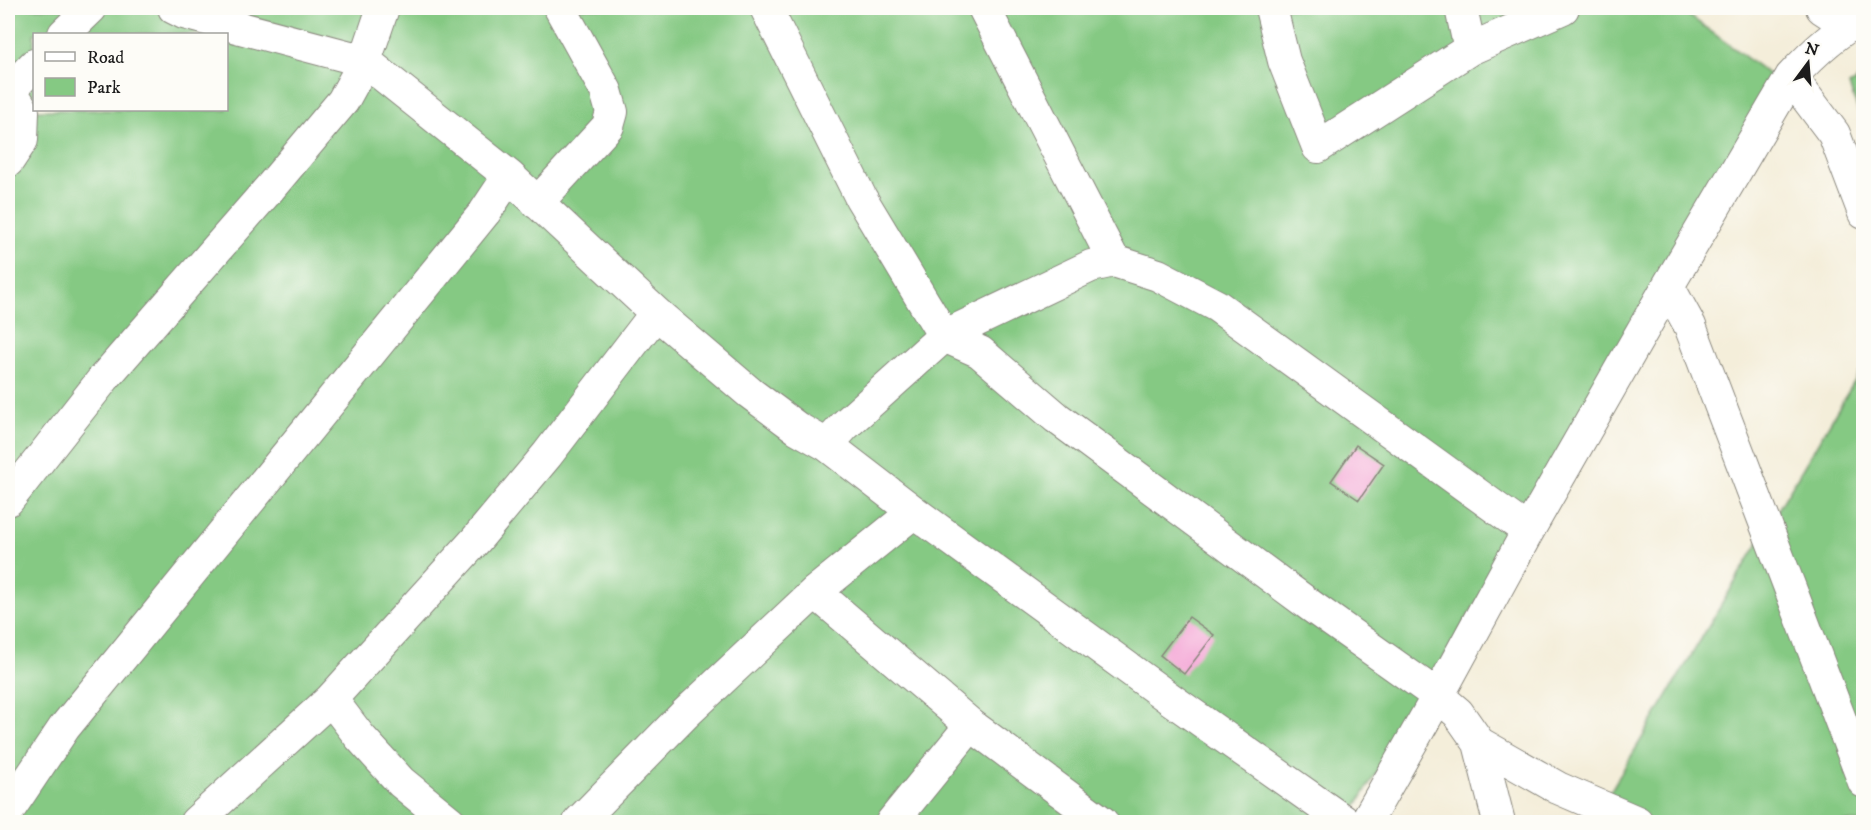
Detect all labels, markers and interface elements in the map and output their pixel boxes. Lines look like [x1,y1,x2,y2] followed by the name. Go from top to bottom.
[33,33,228,111] legend
[1778,33,1838,93] north arrow
[1803,38,1821,61] text: N
[87,47,124,69] text: Road
[87,77,121,99] text: Park

